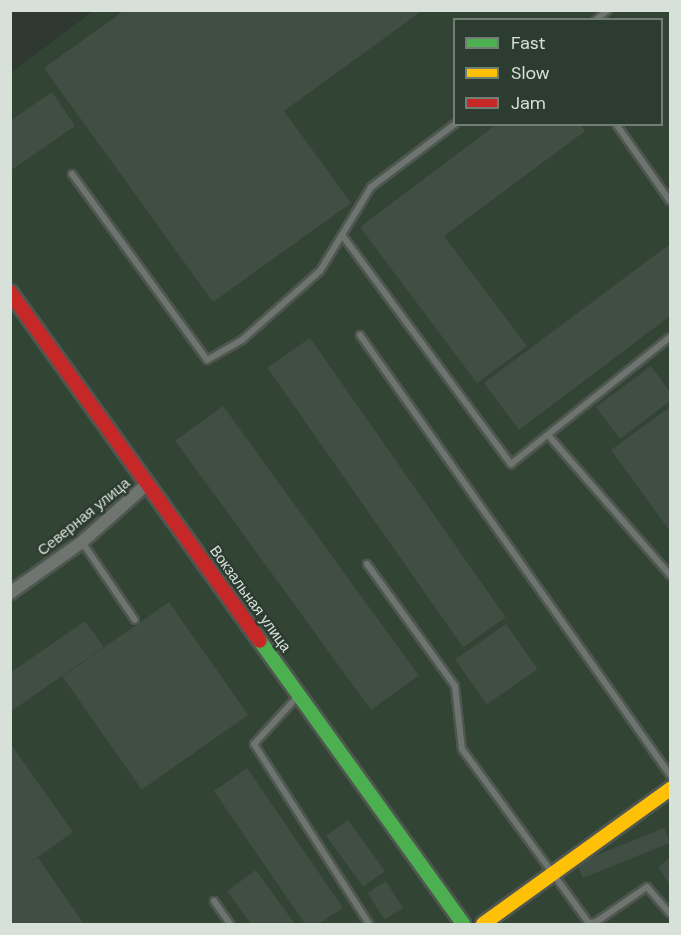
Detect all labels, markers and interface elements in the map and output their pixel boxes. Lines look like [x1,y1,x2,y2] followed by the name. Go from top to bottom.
[453,18,663,126] legend
[511,31,546,55] text: Fast
[511,61,550,85] text: Slow
[511,91,546,115] text: Jam
[34,474,134,560] street label: Северная улица
[205,542,295,656] street label: Вокзальная улица

